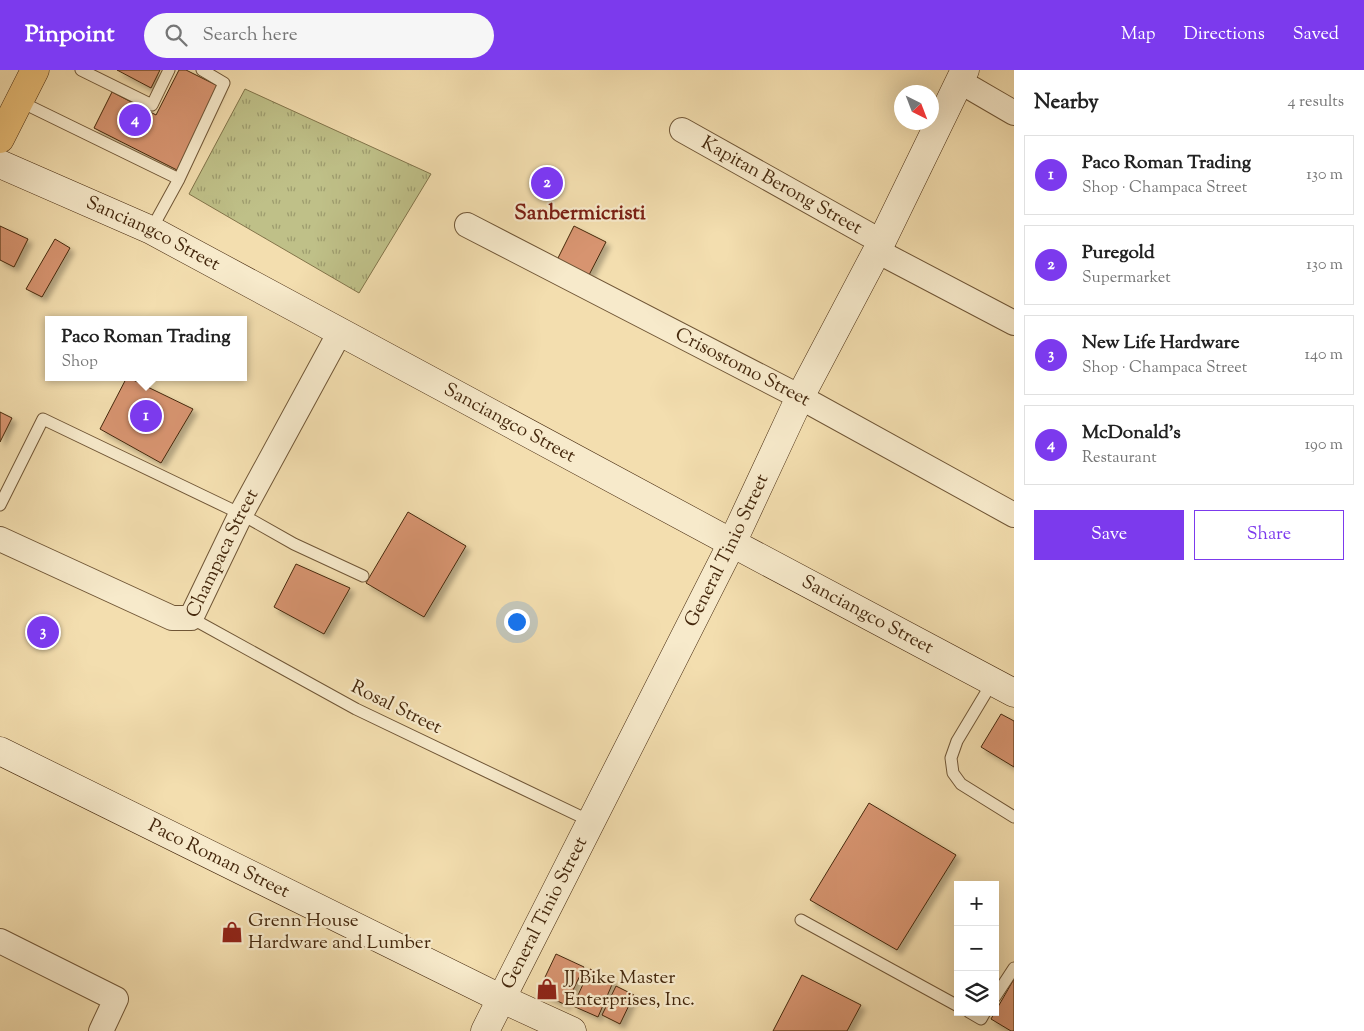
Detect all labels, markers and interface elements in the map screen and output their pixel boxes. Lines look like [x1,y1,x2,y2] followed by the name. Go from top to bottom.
[144,13,494,58] search box
[25,18,114,52] text: Pinpoint
[162,21,190,49] icon: search
[202,22,298,49] text: Search here
[1121,22,1156,48] text: Map
[1184,22,1265,48] text: Directions
[1293,22,1339,48] text: Saved
[894,85,939,130] north arrow
[1034,88,1099,118] text: Nearby
[1288,91,1344,114] text: 4 results
[119,101,151,139] pin: 4
[696,130,867,242] street label: Kapitan Berong Street
[1082,150,1251,177] text: Paco Roman Trading
[531,164,563,202] pin: 2
[1048,164,1054,187] text: 1
[1306,164,1343,187] text: 130 m
[1082,177,1247,200] text: Shop · Champaca Street
[82,190,225,278] street label: Sanciangco Street
[514,199,646,229] district label: Sanbermicristi
[1082,240,1155,267] text: Puregold
[1047,254,1055,277] text: 2
[1306,254,1343,277] text: 130 m
[1082,267,1171,290] text: Supermarket
[45,316,247,381] popup
[670,321,815,414] street label: Crisostomo Street
[62,324,230,351] text: Paco Roman Trading
[1082,330,1240,357] text: New Life Hardware
[1048,344,1054,367] text: 3
[1305,344,1343,367] text: 140 m
[62,351,98,374] text: Shop
[1082,357,1247,380] text: Shop · Champaca Street
[439,377,581,470] street label: Sanciangco Street
[130,397,162,435] pin: 1
[1082,420,1181,447] text: McDonald's
[1047,434,1055,457] text: 4
[1305,434,1343,457] text: 190 m
[1082,447,1157,470] text: Restaurant
[678,469,776,632] street label: General Tinio Street
[180,484,266,622] street label: Champaca Street
[1034,510,1184,560] button: Save
[1194,510,1344,560] button: Share
[796,569,939,661] street label: Sanciangco Street
[504,609,530,635] your location
[27,613,59,651] pin: 3
[346,674,446,742] street label: Rosal Street
[144,813,294,906] street label: Paco Roman Street
[495,832,595,994] street label: General Tinio Street
[954,881,999,1016] map controls
[954,881,999,926] button: +
[248,908,431,957] place label: Grenn House Hardware and Lumber
[219,919,245,945] shop icon: Grenn House Hardware and Lumber
[954,926,999,971] button: −
[563,965,695,1014] place label: JJ Bike Master Enterprises, Inc.
[954,971,999,1016] button: layers
[534,976,560,1002] shop icon: JJ Bike Master Enterprises, Inc.

